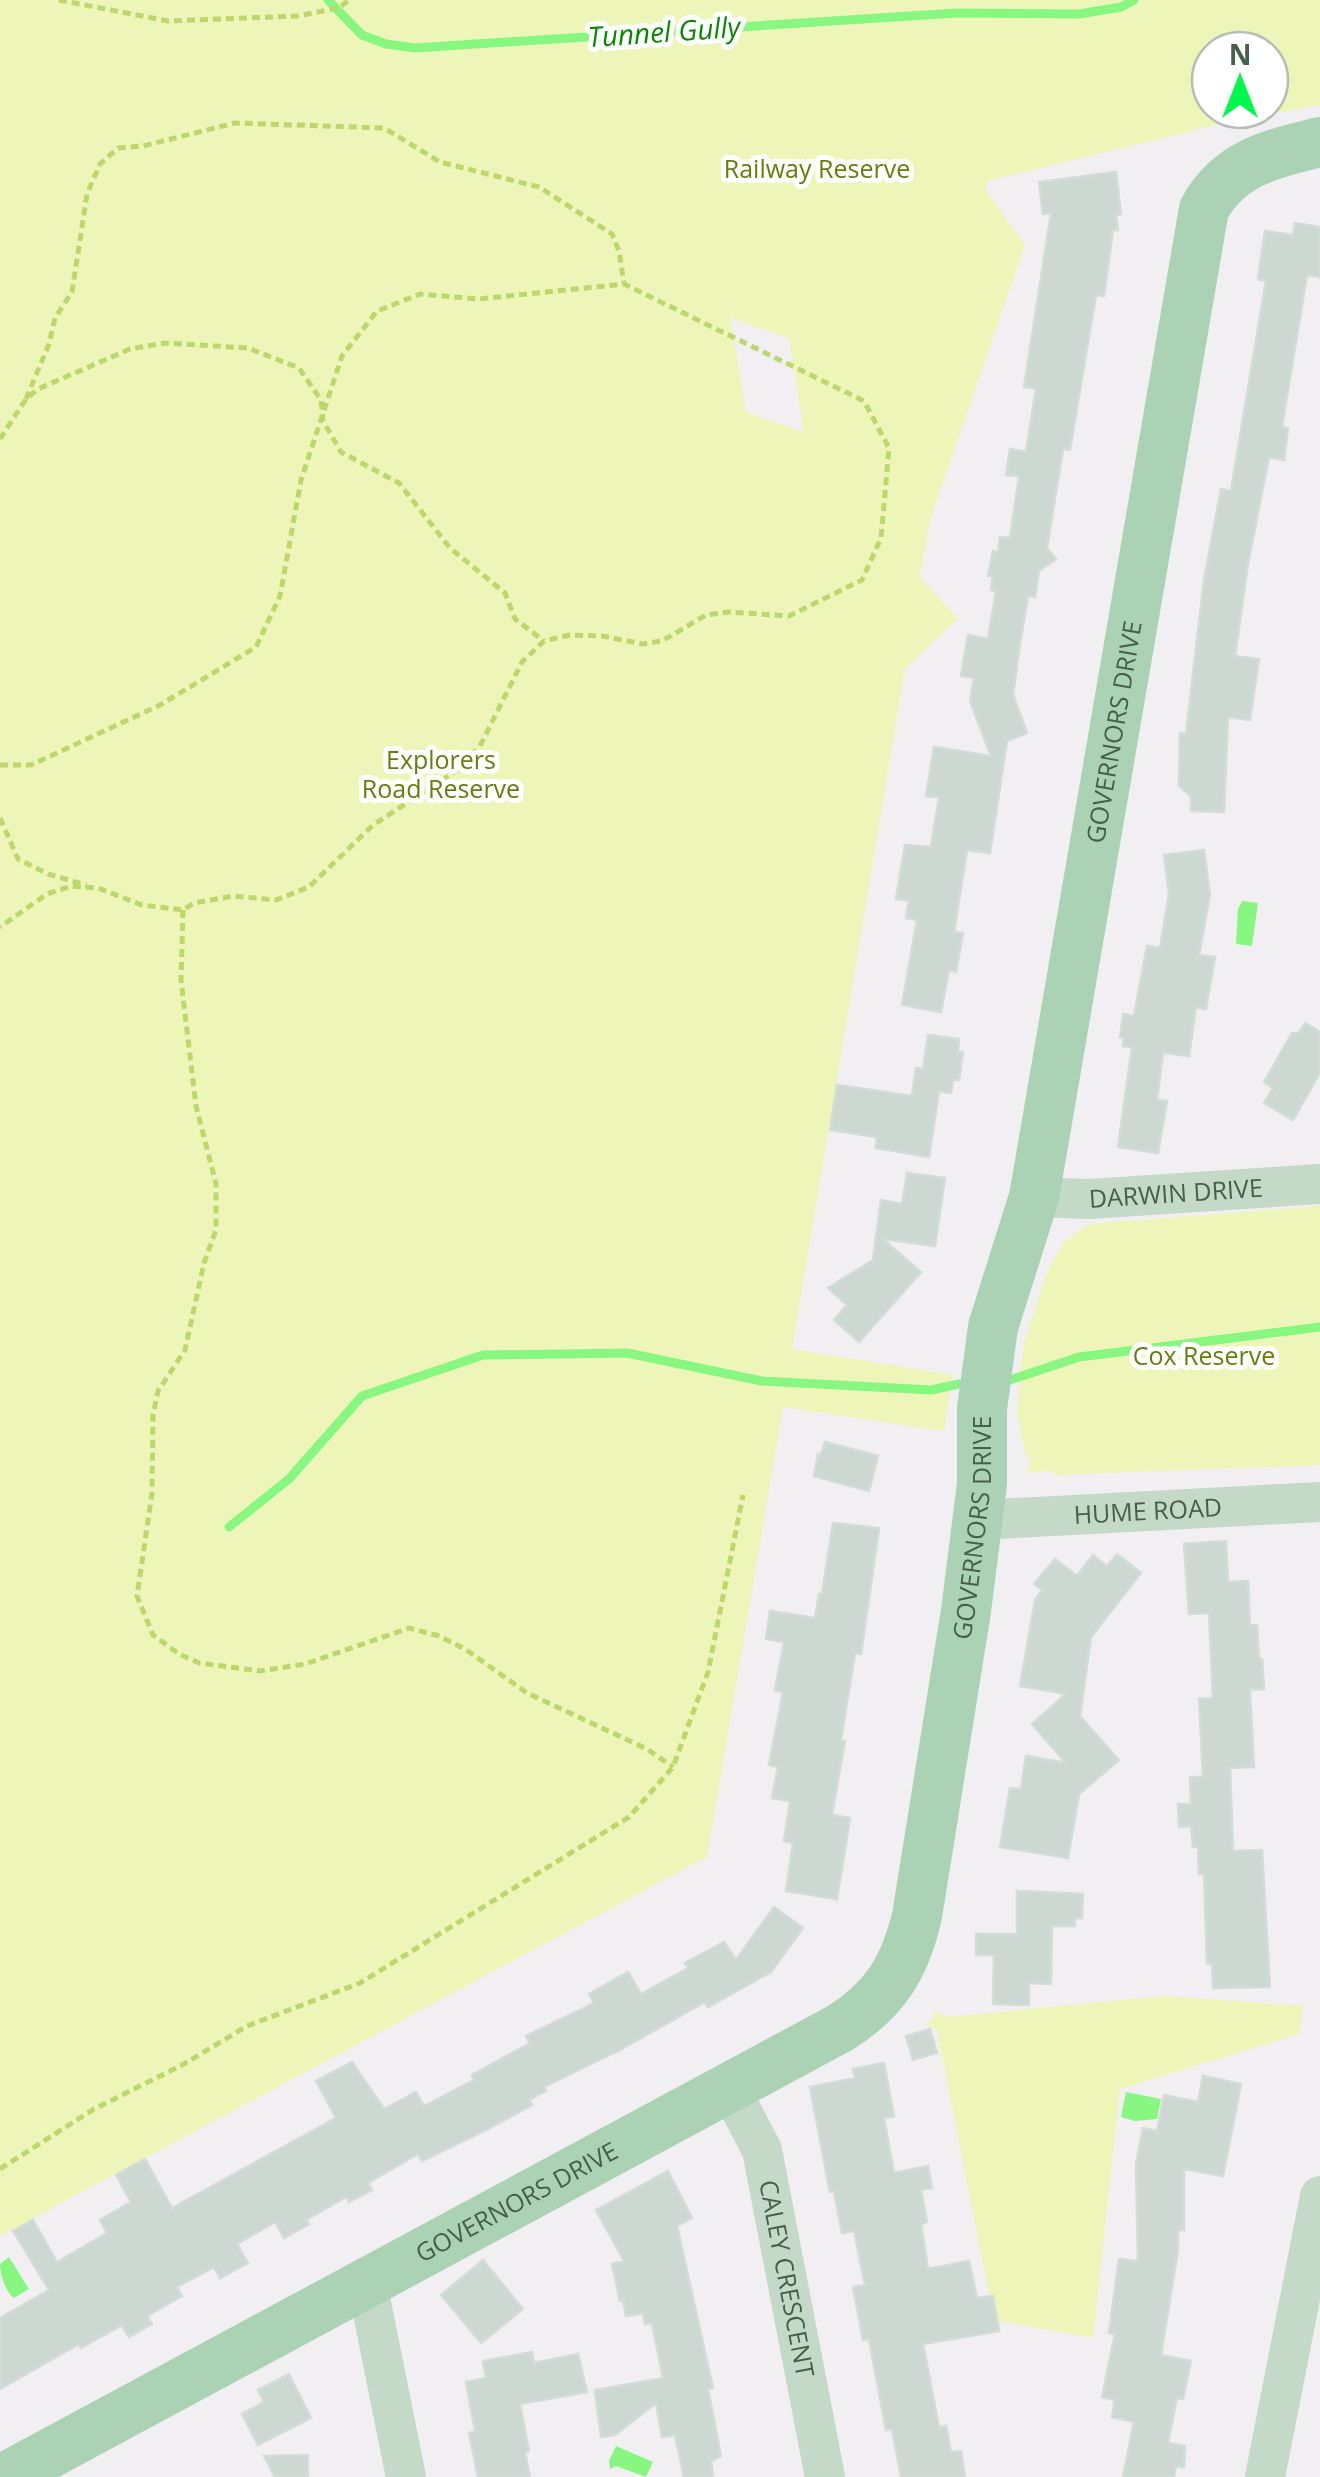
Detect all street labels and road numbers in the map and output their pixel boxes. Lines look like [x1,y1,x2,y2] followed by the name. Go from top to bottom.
[1077,618,1149,846] street label: GOVERNORS DRIVE
[1088,1170,1264,1215] street label: DARWIN DRIVE
[944,1416,998,1642] street label: GOVERNORS DRIVE
[1073,1489,1223,1531] street label: HUME ROAD
[409,2133,623,2270] street label: GOVERNORS DRIVE
[752,2177,823,2380] street label: CALEY CRESCENT

